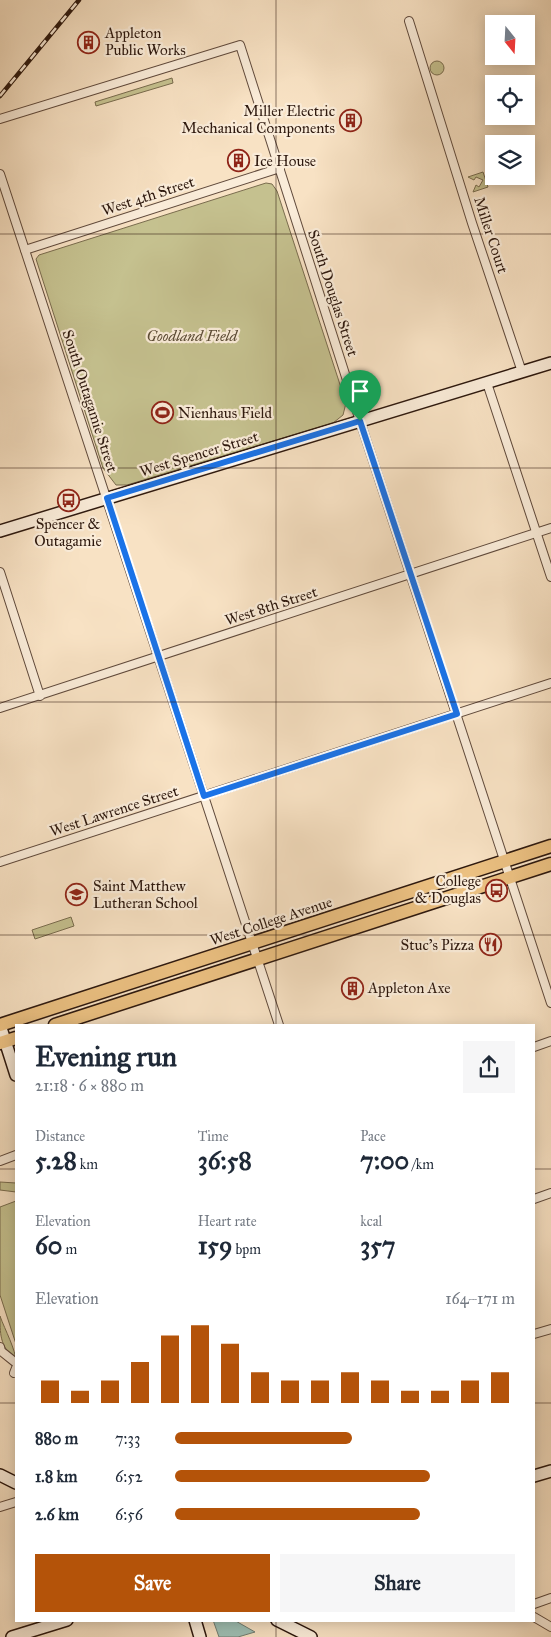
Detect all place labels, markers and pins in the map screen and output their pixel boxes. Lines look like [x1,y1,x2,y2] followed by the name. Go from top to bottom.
[104,24,186,59] place label: Appleton Public Works
[77,30,101,54] building icon: Appleton Public Works
[181,102,335,137] place label: Miller Electric Mechanical Components
[339,108,363,132] building icon: Miller Electric Mechanical Components
[226,149,250,173] building icon: Ice House
[254,152,316,170] place label: Ice House
[339,370,381,421] pin
[150,401,174,425] sports icon: Nienhaus Field
[178,404,273,422] place label: Nienhaus Field
[56,489,80,513] bus stop icon: Spencer & Outagamie
[34,515,102,550] place label: Spencer & Outagamie
[415,872,481,907] place label: College & Douglas
[93,877,199,912] place label: Saint Matthew Lutheran School
[485,878,509,902] bus stop icon: College & Douglas
[65,883,89,907] school or university icon: Saint Matthew Lutheran School
[478,933,502,957] restaurant icon: Stuc's Pizza
[401,936,475,954] place label: Stuc's Pizza
[340,976,364,1000] building icon: Appleton Axe
[367,979,450,997] place label: Appleton Axe

